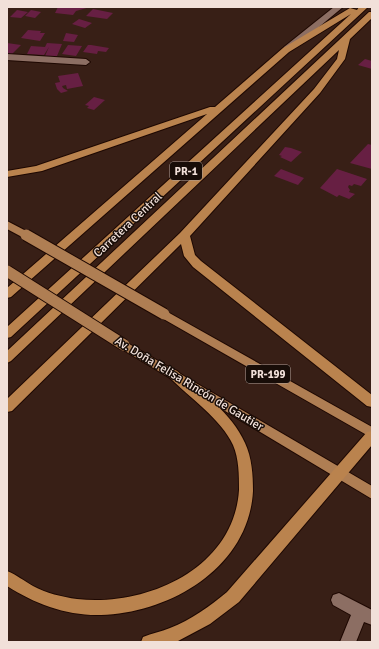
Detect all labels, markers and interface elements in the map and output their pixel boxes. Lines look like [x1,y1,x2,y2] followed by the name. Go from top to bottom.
[170,162,202,180] road number: PR-1
[90,189,166,261] street label: Carretera Central
[112,334,267,435] street label: Av. Doña Felisa Rincón de Gautier
[246,365,290,383] road number: PR-199

